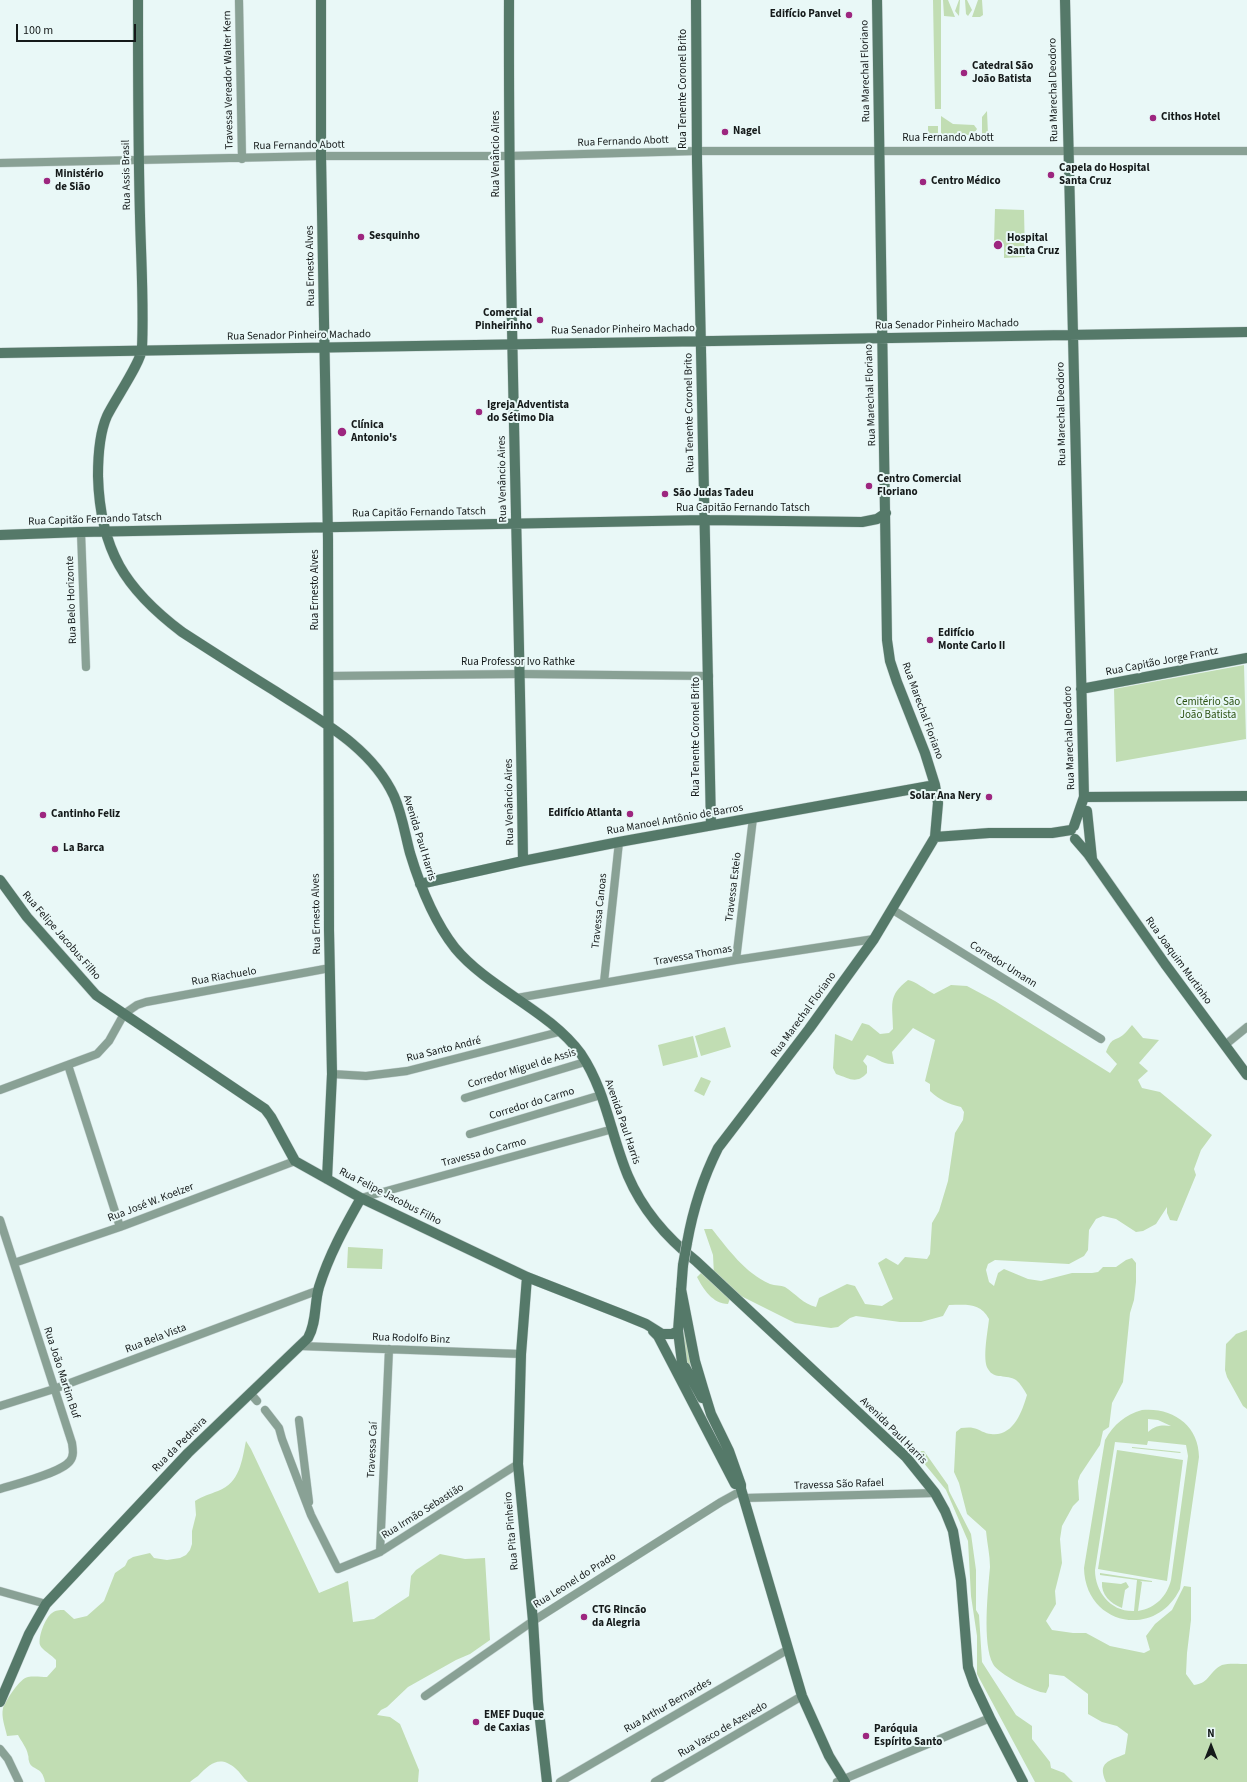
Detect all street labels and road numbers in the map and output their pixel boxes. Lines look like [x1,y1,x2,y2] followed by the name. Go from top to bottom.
[221,10,237,150] street label: Travessa Vereador Walter Kern
[859,20,873,122] street label: Rua Marechal Floriano
[677,29,691,149] street label: Rua Tenente Coronel Brito
[1046,38,1062,142] street label: Rua Marechal Deodoro
[490,111,504,197] street label: Rua Venâncio Aires
[902,132,994,146] street label: Rua Fernando Abott
[577,134,669,150] street label: Rua Fernando Abott
[253,139,345,153] street label: Rua Fernando Abott
[120,140,134,210] street label: Rua Assis Brasil
[304,225,318,307] street label: Rua Ernesto Alves
[875,317,1019,333] street label: Rua Senador Pinheiro Machado
[551,322,695,338] street label: Rua Senador Pinheiro Machado
[227,328,371,344] street label: Rua Senador Pinheiro Machado
[863,344,879,446] street label: Rua Marechal Floriano
[682,353,698,473] street label: Rua Tenente Coronel Brito
[1054,362,1070,466] street label: Rua Marechal Deodoro
[496,435,510,523] street label: Rua Venâncio Aires
[676,502,810,516] street label: Rua Capitão Fernando Tatsch
[352,505,486,521] street label: Rua Capitão Fernando Tatsch
[28,511,162,529] street label: Rua Capitão Fernando Tatsch
[309,549,323,631] street label: Rua Ernesto Alves
[64,556,80,644] street label: Rua Belo Horizonte
[1105,645,1219,679] street label: Rua Capitão Jorge Frantz
[461,656,575,670] street label: Rua Professor Ivo Rathke
[898,661,946,761] street label: Rua Marechal Floriano
[690,677,704,797] street label: Rua Tenente Coronel Brito
[1062,686,1078,790] street label: Rua Marechal Deodoro
[503,758,517,846] street label: Rua Venâncio Aires
[400,794,438,882] street label: Avenida Paul Harris
[606,801,744,839] street label: Rua Manoel Antônio de Barros
[723,852,745,922] street label: Travessa Esteio
[310,873,324,955] street label: Rua Ernesto Alves
[589,873,611,949] street label: Travessa Canoas
[19,889,103,983] street label: Rua Felipe Jacobus Filho
[1142,915,1214,1007] street label: Rua Joaquim Murtinho
[967,939,1039,991] street label: Corredor Umann
[653,943,733,969] street label: Travessa Thomas
[191,965,257,989] street label: Rua Riachuelo
[769,970,839,1060] street label: Rua Marechal Floriano
[405,1034,483,1066] street label: Rua Santo André
[466,1046,578,1092] street label: Corredor Miguel de Assis
[601,1078,643,1166] street label: Avenida Paul Harris
[488,1085,576,1123] street label: Corredor do Carmo
[440,1135,528,1171] street label: Travessa do Carmo
[337,1165,443,1229] street label: Rua Felipe Jacobus Filho
[106,1181,196,1225] street label: Rua José W. Koelzer
[124,1321,188,1357] street label: Rua Bela Vista
[40,1326,82,1420] street label: Rua João Martim Buf
[372,1331,450,1347] street label: Rua Rodolfo Binz
[857,1395,929,1467] street label: Avenida Paul Harris
[150,1415,210,1475] street label: Rua da Pedreira
[365,1421,381,1479] street label: Travessa Caí
[794,1477,884,1493] street label: Travessa São Rafael
[379,1481,467,1543] street label: Rua Irmão Sebastião
[502,1491,522,1571] street label: Rua Pita Pinheiro
[531,1550,619,1612] street label: Rua Leonel do Prado
[622,1676,714,1736] street label: Rua Arthur Bernardes
[676,1699,770,1761] street label: Rua Vasco de Azevedo

